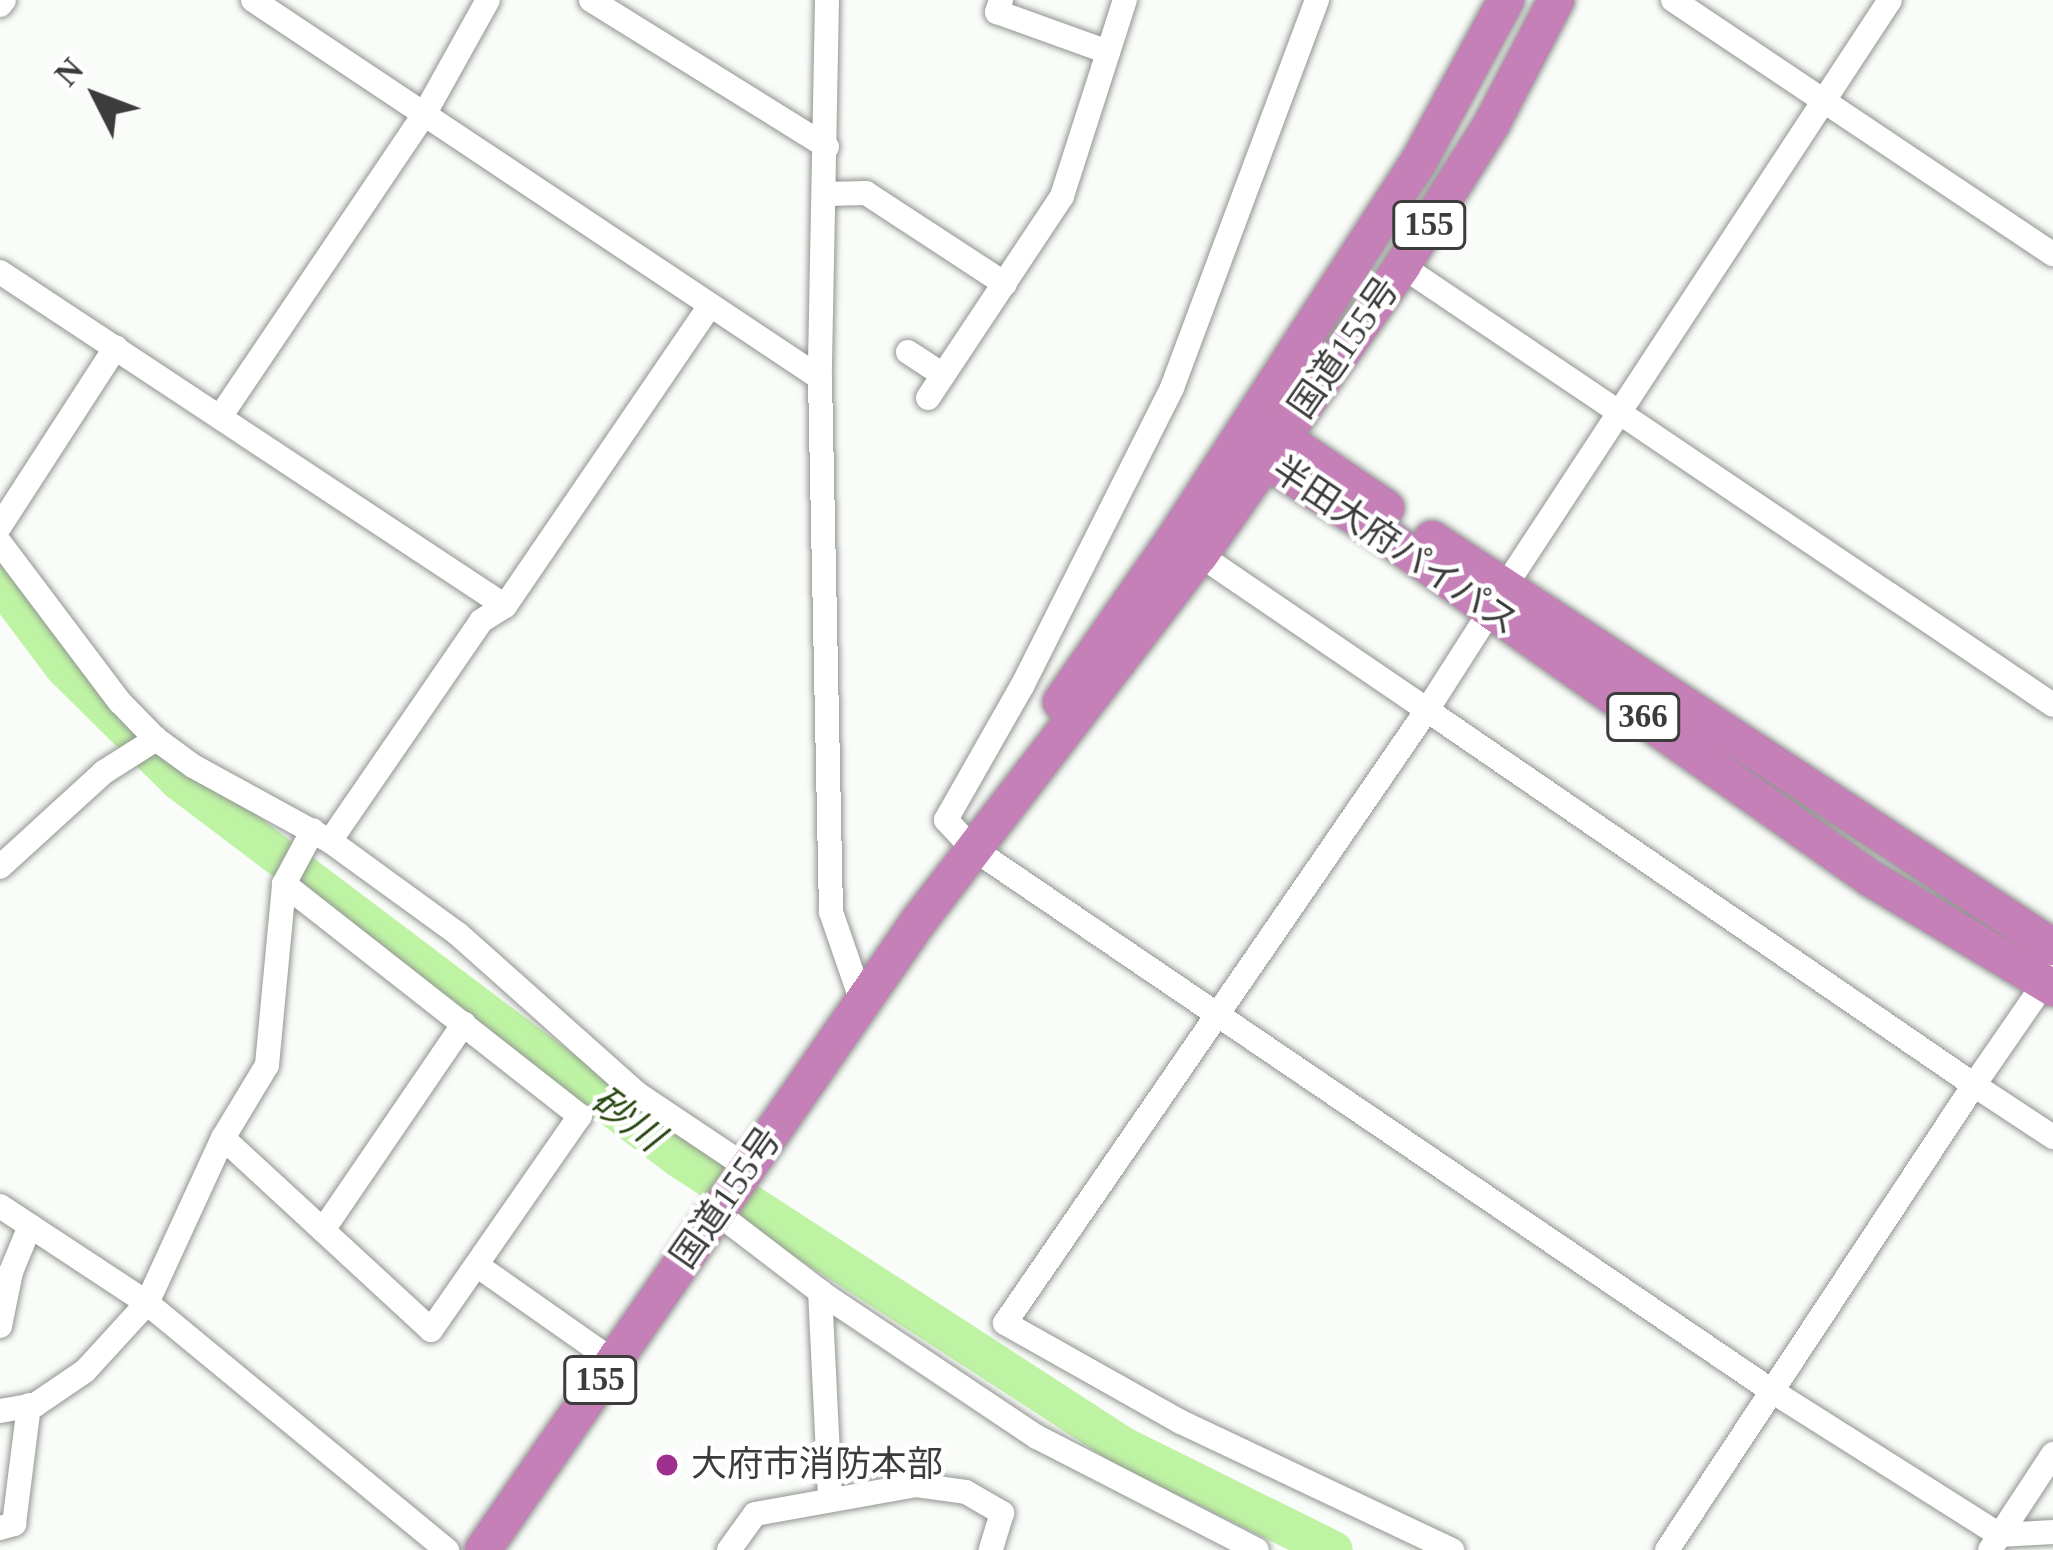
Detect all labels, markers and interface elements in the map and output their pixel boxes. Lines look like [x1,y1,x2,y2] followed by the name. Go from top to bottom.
[36,36,156,156] north arrow
[48,51,91,93] text: N
[1390,198,1468,252] road number: 155
[1280,269,1408,427] street label: 国道155号
[1264,448,1526,644] street label: 半田大府パイパス
[1604,690,1682,744] road number: 366
[582,1077,672,1161] water label: 砂川
[662,1119,790,1277] street label: 国道155号
[561,1353,639,1407] road number: 155
[691,1443,943,1487] place label: 大府市消防本部
[654,1452,680,1478] marker: 大府市消防本部

